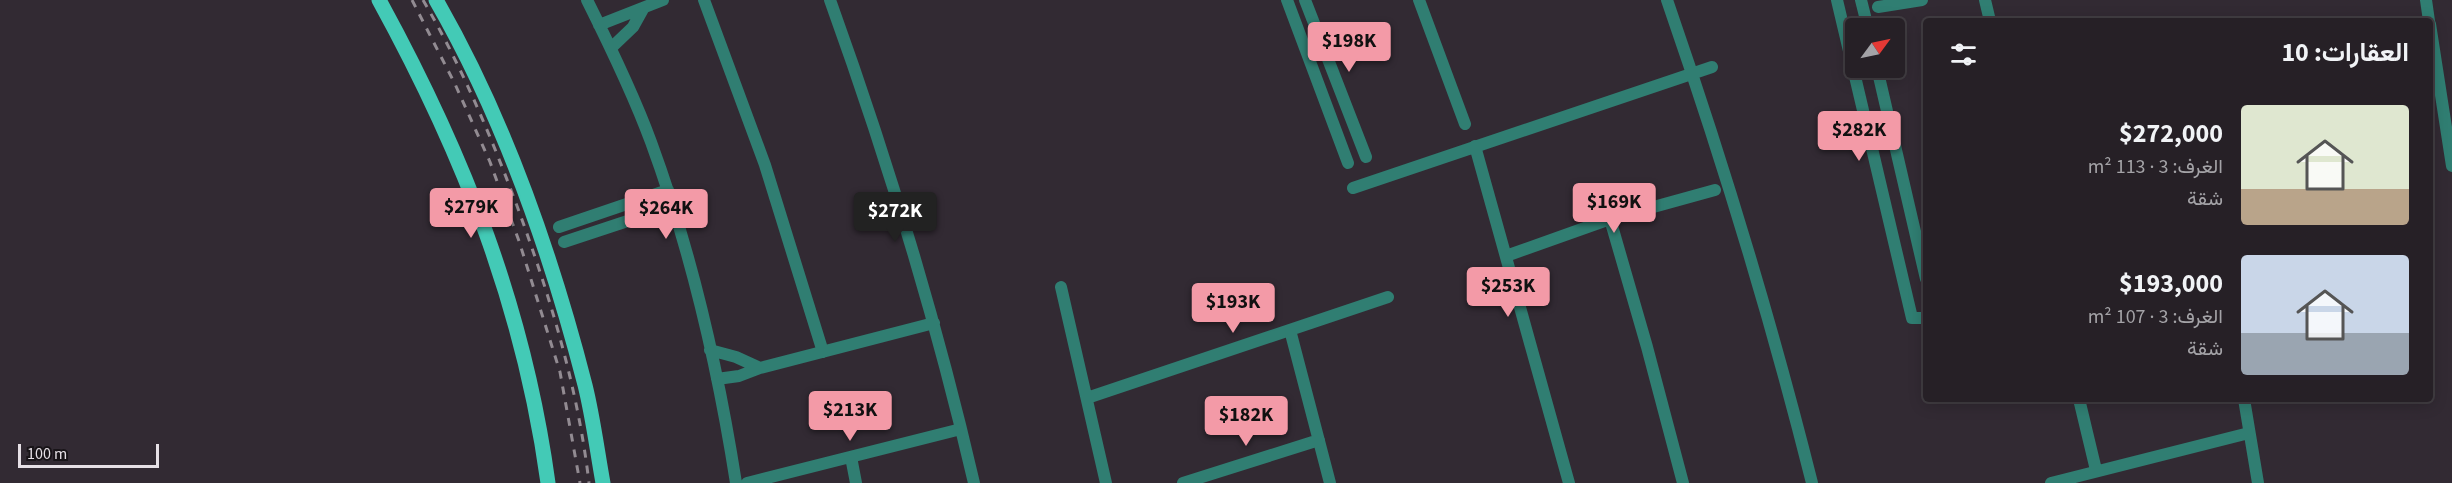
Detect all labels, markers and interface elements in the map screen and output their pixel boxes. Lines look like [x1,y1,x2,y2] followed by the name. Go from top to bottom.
[1845,18,1905,78] north arrow
[1845,18,1905,78] map controls
[1307,22,1391,73] pin: $198K
[1322,27,1376,55] text: $198K
[2281,34,2409,71] text: العقارات: 10
[1947,38,1980,71] icon: filters
[1817,111,1901,162] pin: $282K
[2119,115,2223,152] text: $272,000
[1832,116,1886,144] text: $282K
[2289,129,2361,201] icon: home
[2088,153,2223,181] text: الغرف: 3 · 113 m²
[1572,183,1656,234] pin: $169K
[2187,185,2223,213] text: شقة
[429,188,513,239] pin: $279K
[1587,188,1641,216] text: $169K
[624,189,708,240] pin: $264K
[853,192,937,243] pin: $272K
[444,193,498,221] text: $279K
[639,194,693,222] text: $264K
[868,197,922,225] text: $272K
[2119,265,2223,302] text: $193,000
[1466,267,1550,318] pin: $253K
[1481,272,1535,300] text: $253K
[2289,279,2361,351] icon: home
[1191,283,1275,334] pin: $193K
[1206,288,1260,316] text: $193K
[2088,303,2223,331] text: الغرف: 3 · 107 m²
[2187,335,2223,363] text: شقة
[808,391,892,442] pin: $213K
[823,396,877,424] text: $213K
[1204,396,1288,447] pin: $182K
[1219,401,1273,429] text: $182K
[18,441,159,468] scale bar
[27,443,67,465] text: 100 m

